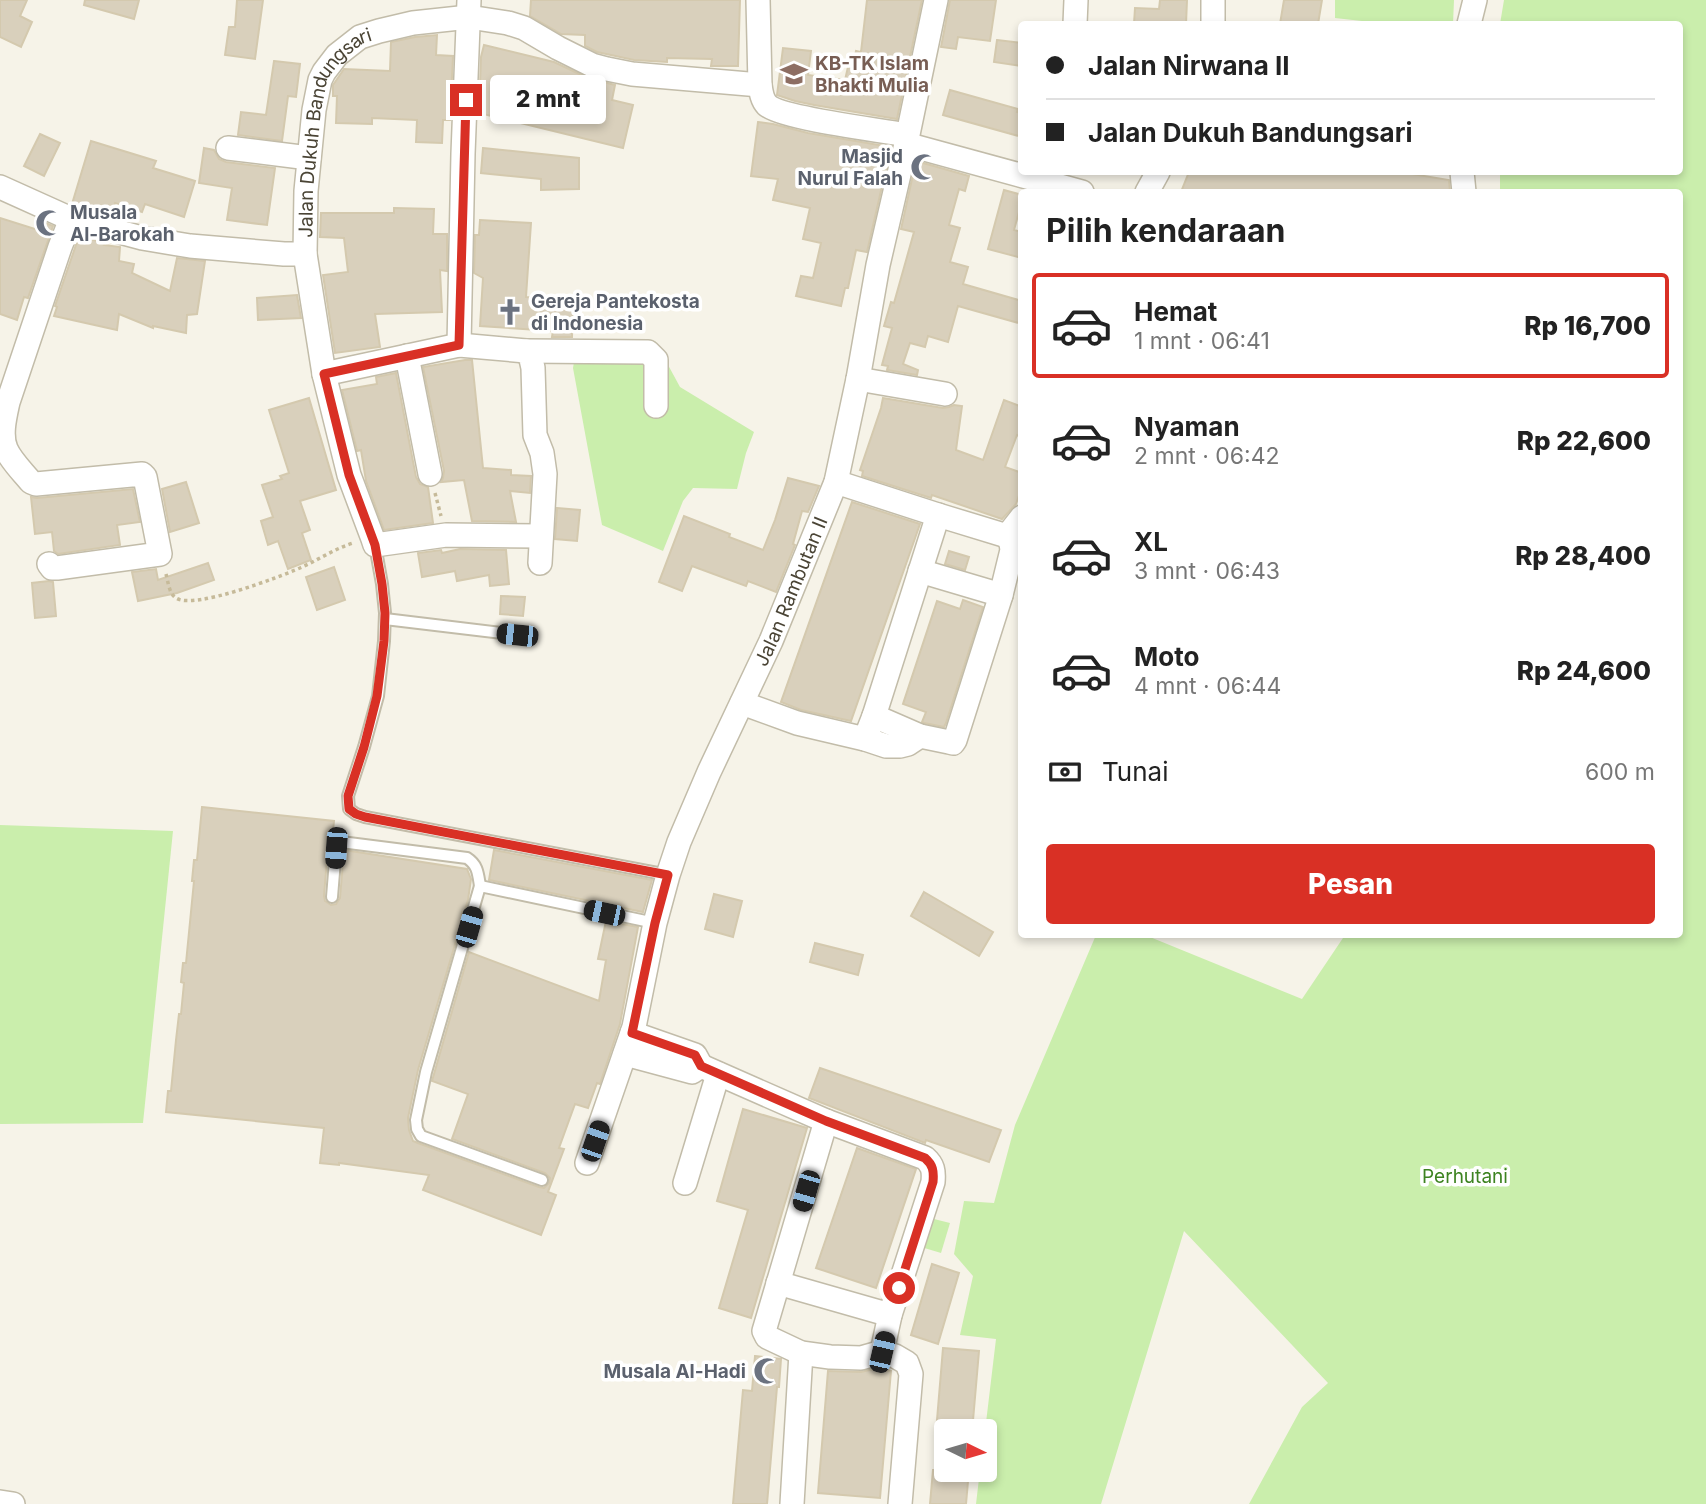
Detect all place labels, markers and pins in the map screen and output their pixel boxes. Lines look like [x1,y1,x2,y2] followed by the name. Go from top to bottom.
[815,52,929,97] place label: KB-TK Islam Bhakti Mulia
[779,59,809,89] school or university icon: KB-TK Islam Bhakti Mulia
[798,145,903,190] place label: Masjid Nurul Falah
[909,152,939,182] mosque icon: Masjid Nurul Falah
[70,201,175,246] place label: Musala Al-Barokah
[34,208,64,238] mosque icon: Musala Al-Barokah
[531,290,700,335] place label: Gereja Pantekosta di Indonesia
[495,297,525,327] church icon: Gereja Pantekosta di Indonesia
[752,1356,782,1386] mosque icon: Musala Al-Hadi
[604,1360,746,1383] place label: Musala Al-Hadi

